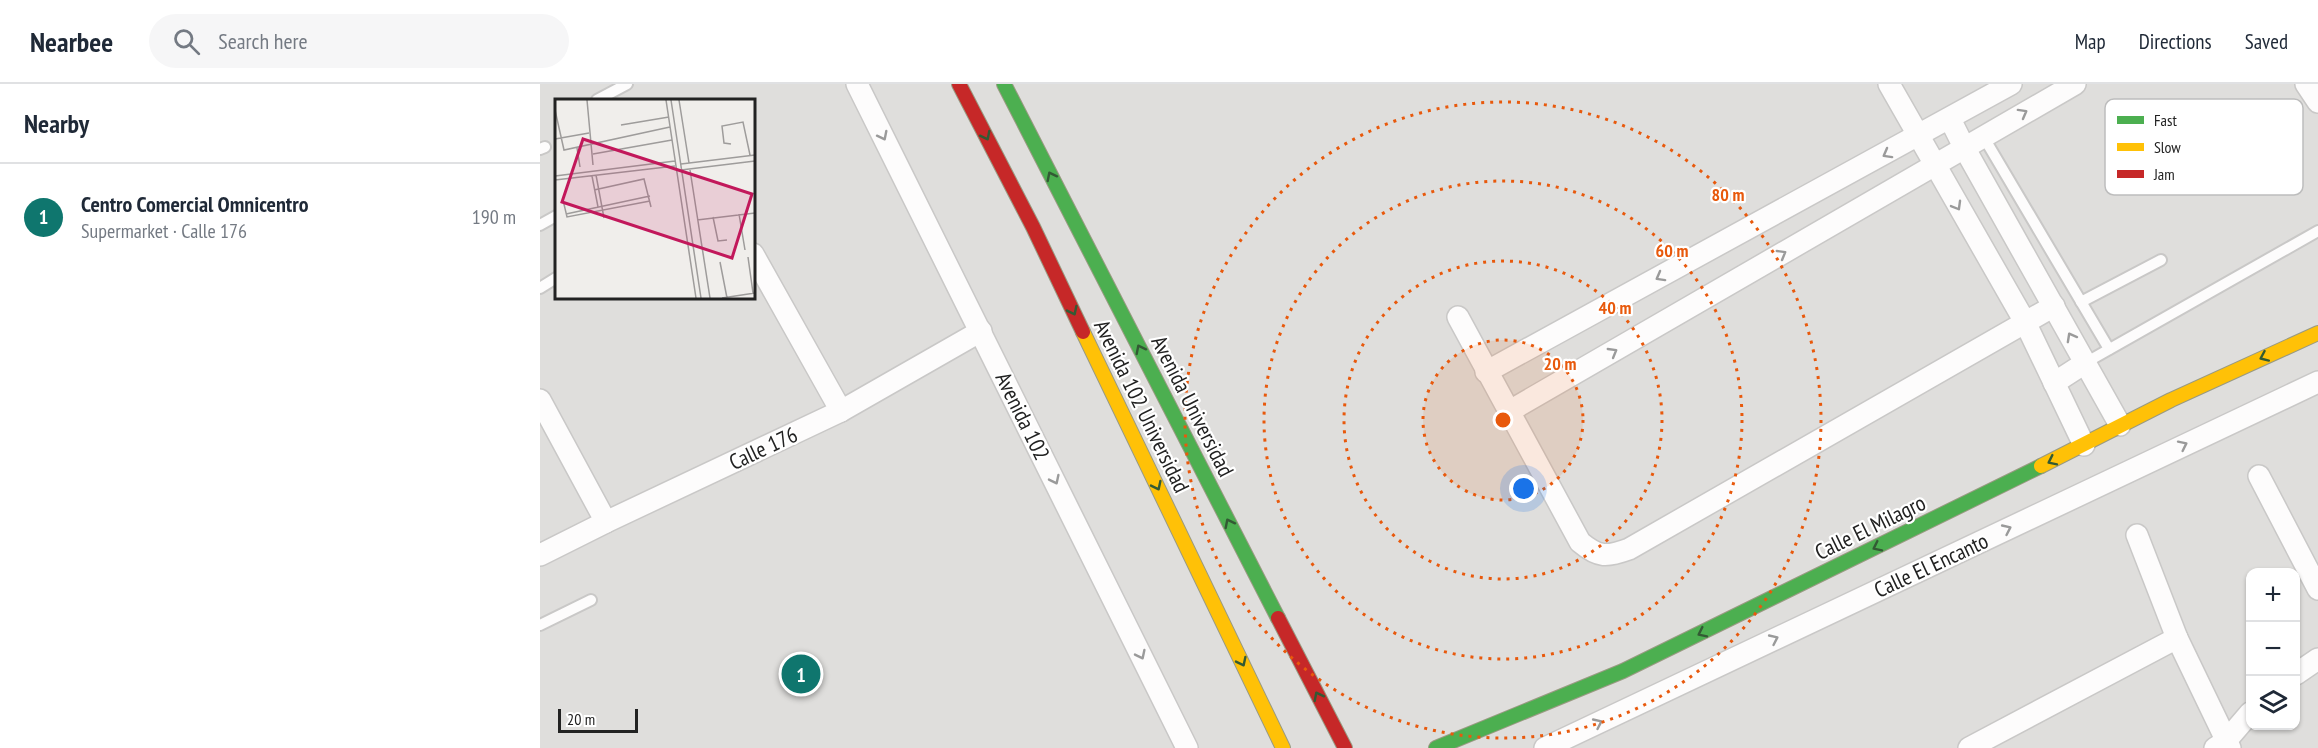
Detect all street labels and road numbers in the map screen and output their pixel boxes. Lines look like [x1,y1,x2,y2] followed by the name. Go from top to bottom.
[1088,315,1196,497] street label: Avenida 102 Universidad
[1145,331,1241,481] street label: Avenida Universidad
[990,367,1056,465] street label: Avenida 102
[724,420,802,476] street label: Calle 176
[1810,488,1930,566] street label: Calle El Milagro
[1870,526,1992,604] street label: Calle El Encanto

